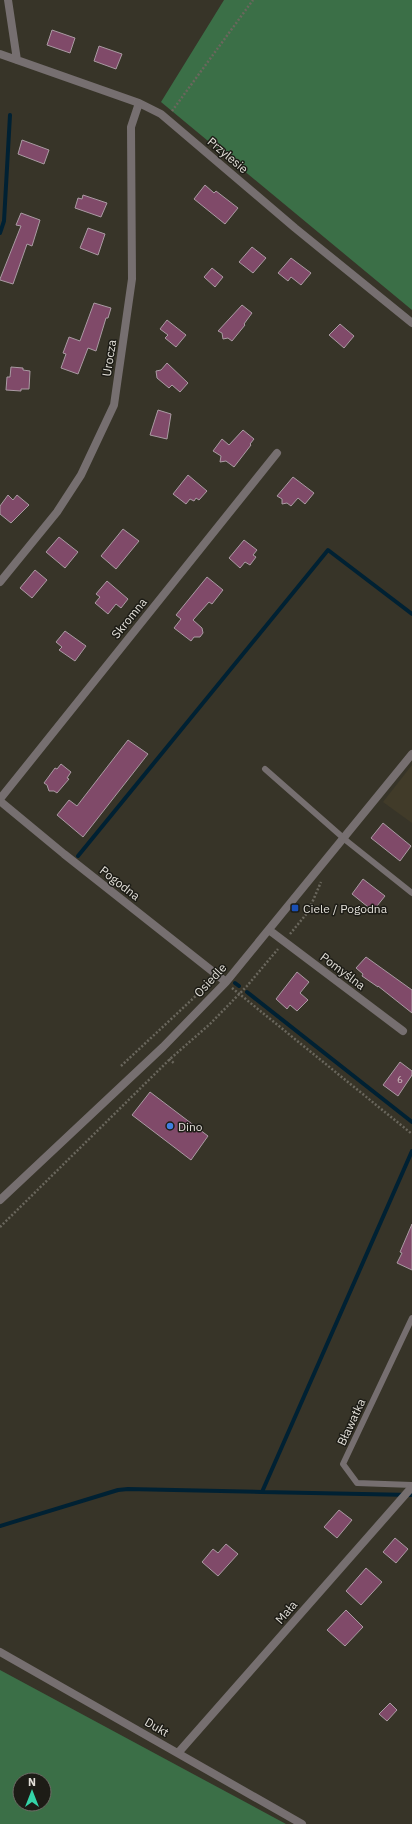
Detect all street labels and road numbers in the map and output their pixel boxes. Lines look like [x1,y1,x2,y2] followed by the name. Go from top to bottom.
[205,134,252,177] street label: Przylesie
[99,338,119,378] street label: Urocza
[108,594,150,641] street label: Skromna
[97,863,144,904] street label: Pogodna
[318,949,369,993] street label: Pomyślna
[191,960,230,1000] street label: Osiedle
[334,1396,369,1448] street label: Bławatka
[272,1597,301,1627] street label: Mała
[142,1714,172,1740] street label: Dukt

